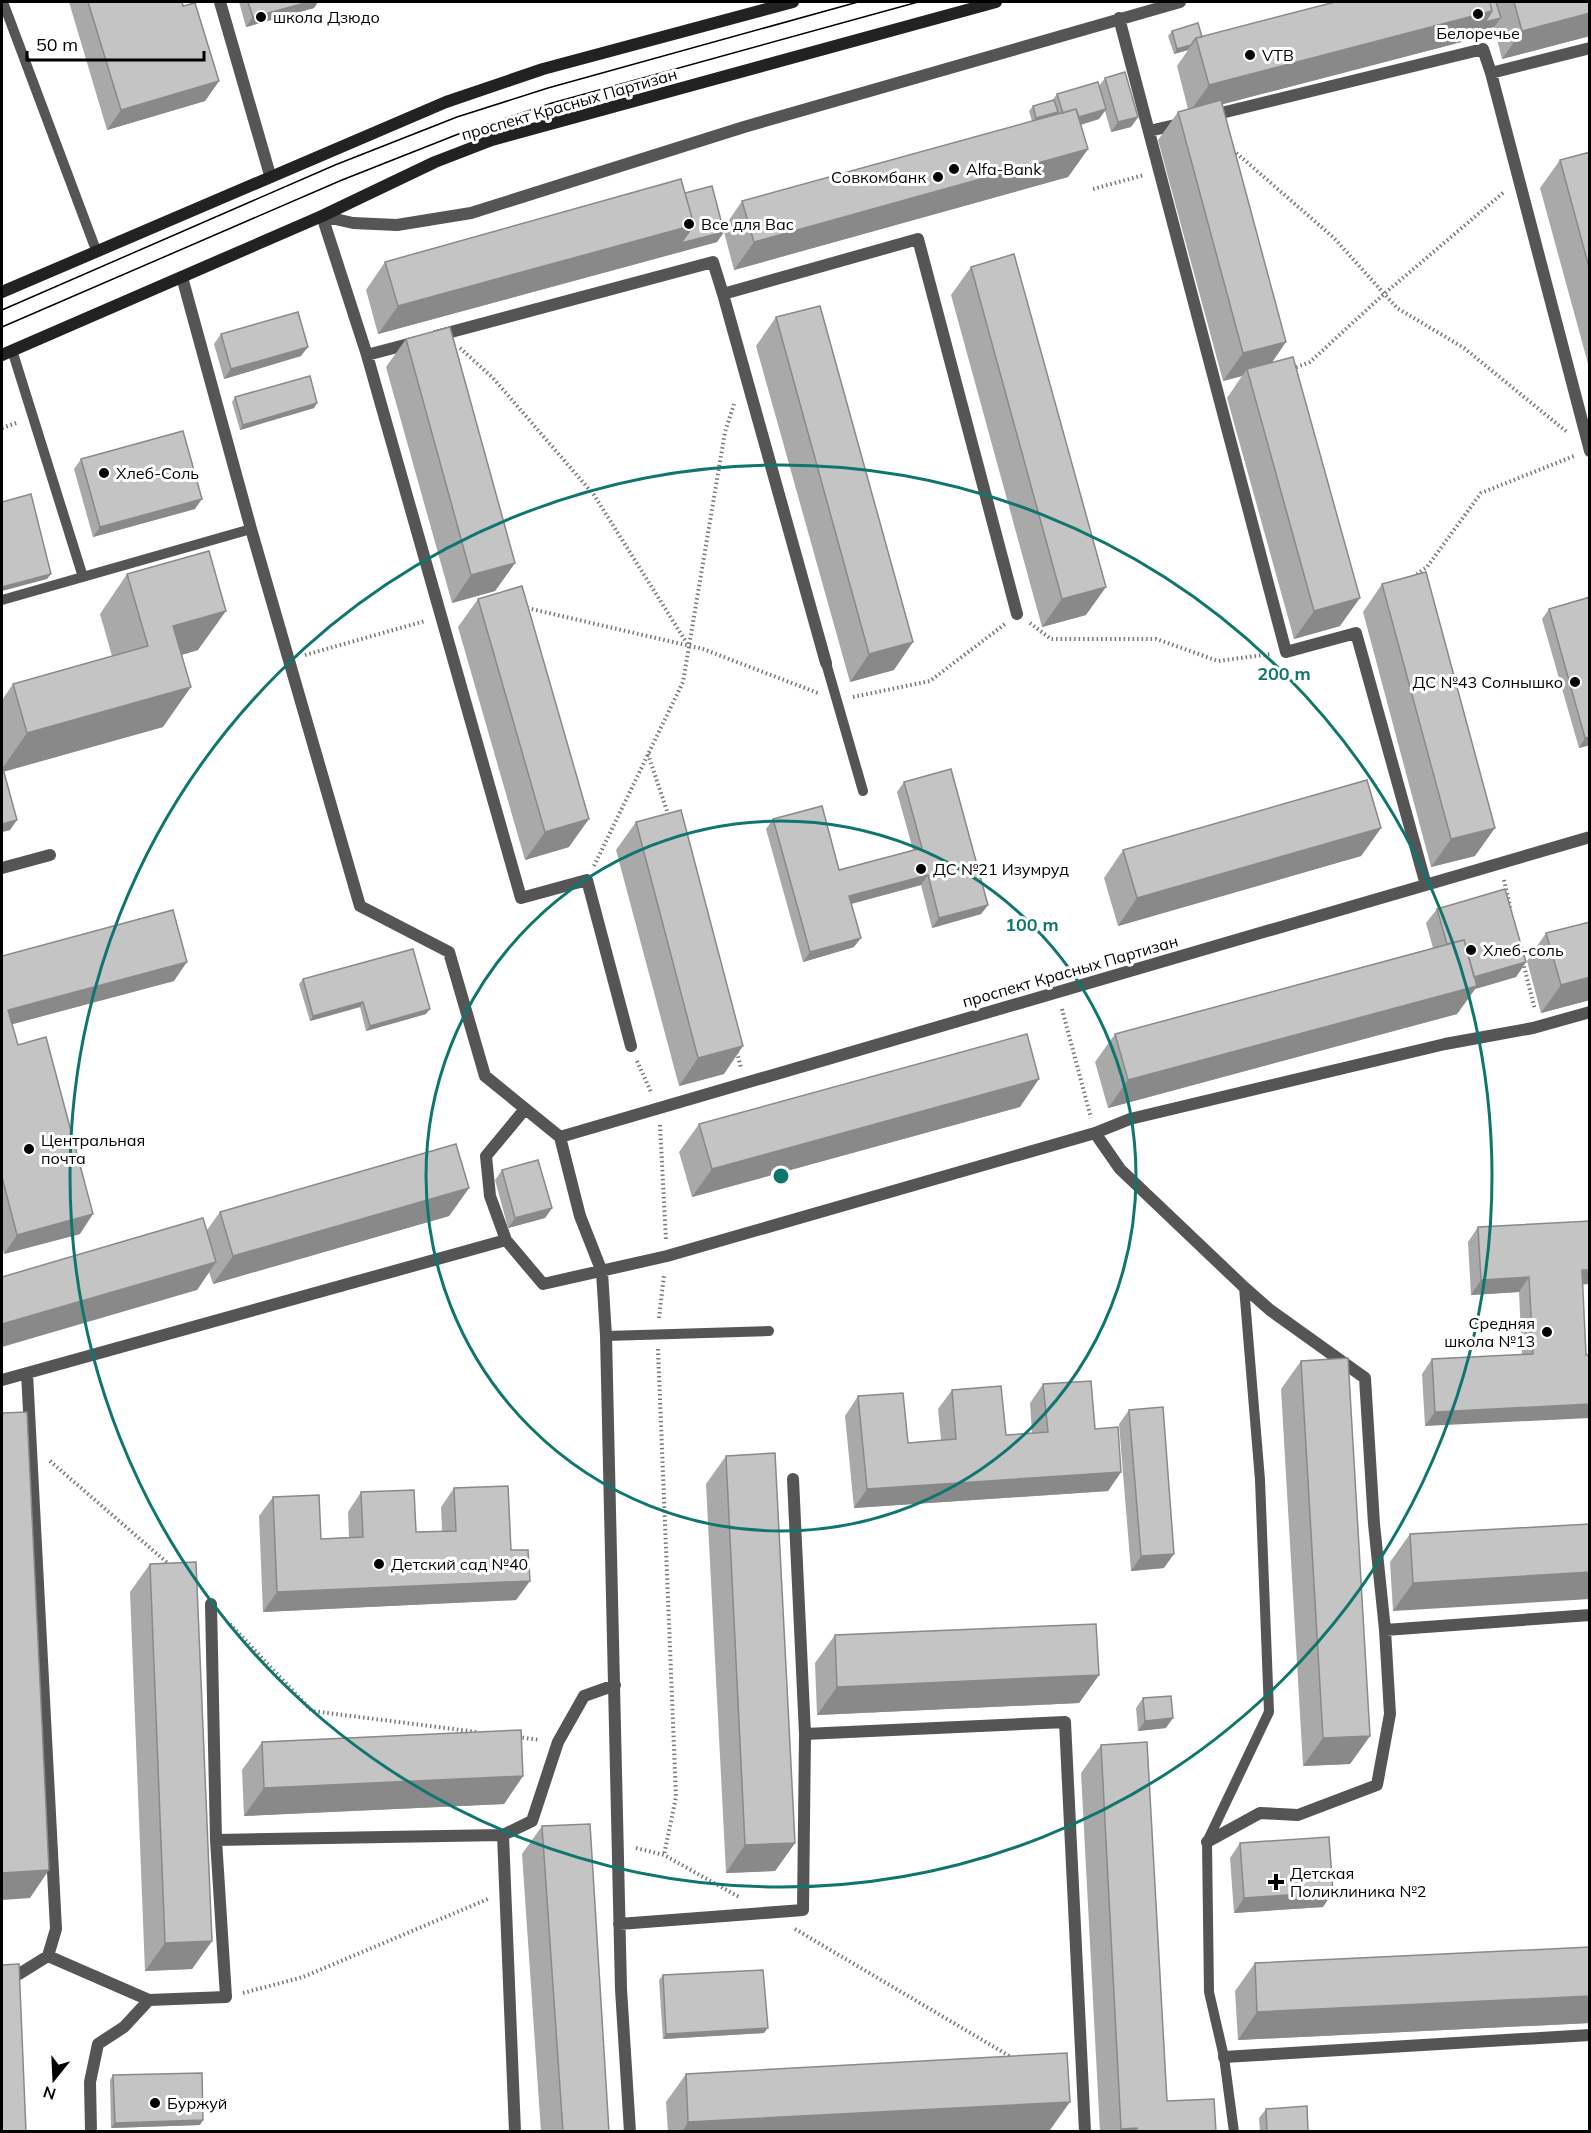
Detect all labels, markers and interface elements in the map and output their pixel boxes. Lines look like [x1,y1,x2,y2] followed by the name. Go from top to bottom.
[273,7,380,27] place label: школа Дзюдо
[1471,7,1485,21] marker: Белоречье
[254,10,268,24] marker: школа Дзюдо
[1436,23,1520,43] place label: Белоречье
[27,24,204,62] scale bar
[36,33,78,56] text: 50 m
[1262,45,1294,65] place label: VTB
[1243,48,1257,62] marker: VTB
[459,64,679,144] street label: проспект Красных Партизан
[966,159,1042,179] place label: Alfa-Bank
[947,162,961,176] marker: Alfa-Bank
[831,167,926,187] place label: Совкомбанк
[931,170,945,184] marker: Совкомбанк
[701,214,794,234] place label: Все для Вас
[682,217,696,231] marker: Все для Вас
[116,463,199,483] place label: Хлеб-Соль
[97,466,111,480] marker: Хлеб-Соль
[1257,662,1311,685] text: 200 m
[1413,672,1563,692] place label: ДС №43 Солнышко
[1568,675,1582,689] marker: ДС №43 Солнышко
[933,859,1069,879] place label: ДС №21 Изумруд
[914,862,928,876] marker: ДС №21 Изумруд
[1005,913,1059,936] text: 100 m
[960,931,1180,1011] street label: проспект Красных Партизан
[1483,940,1564,960] place label: Хлеб-соль
[1464,943,1478,957] marker: Хлеб-соль
[41,1130,145,1168] place label: Центральная почта
[22,1142,36,1156] marker: Центральная почта
[771,1166,791,1186] centre of rings
[1444,1313,1535,1351] place label: Средняя школа №13
[1540,1325,1554,1339] marker: Средняя школа №13
[391,1554,528,1574] place label: Детский сад №40
[372,1557,386,1571] marker: Детский сад №40
[1290,1863,1426,1901] place label: Детская Поликлиника №2
[1267,1873,1285,1891] marker: Детская Поликлиника №2
[24,2049,84,2109] north arrow
[41,2082,58,2105] text: N
[167,2093,227,2113] place label: Буржуй
[148,2096,162,2110] marker: Буржуй

